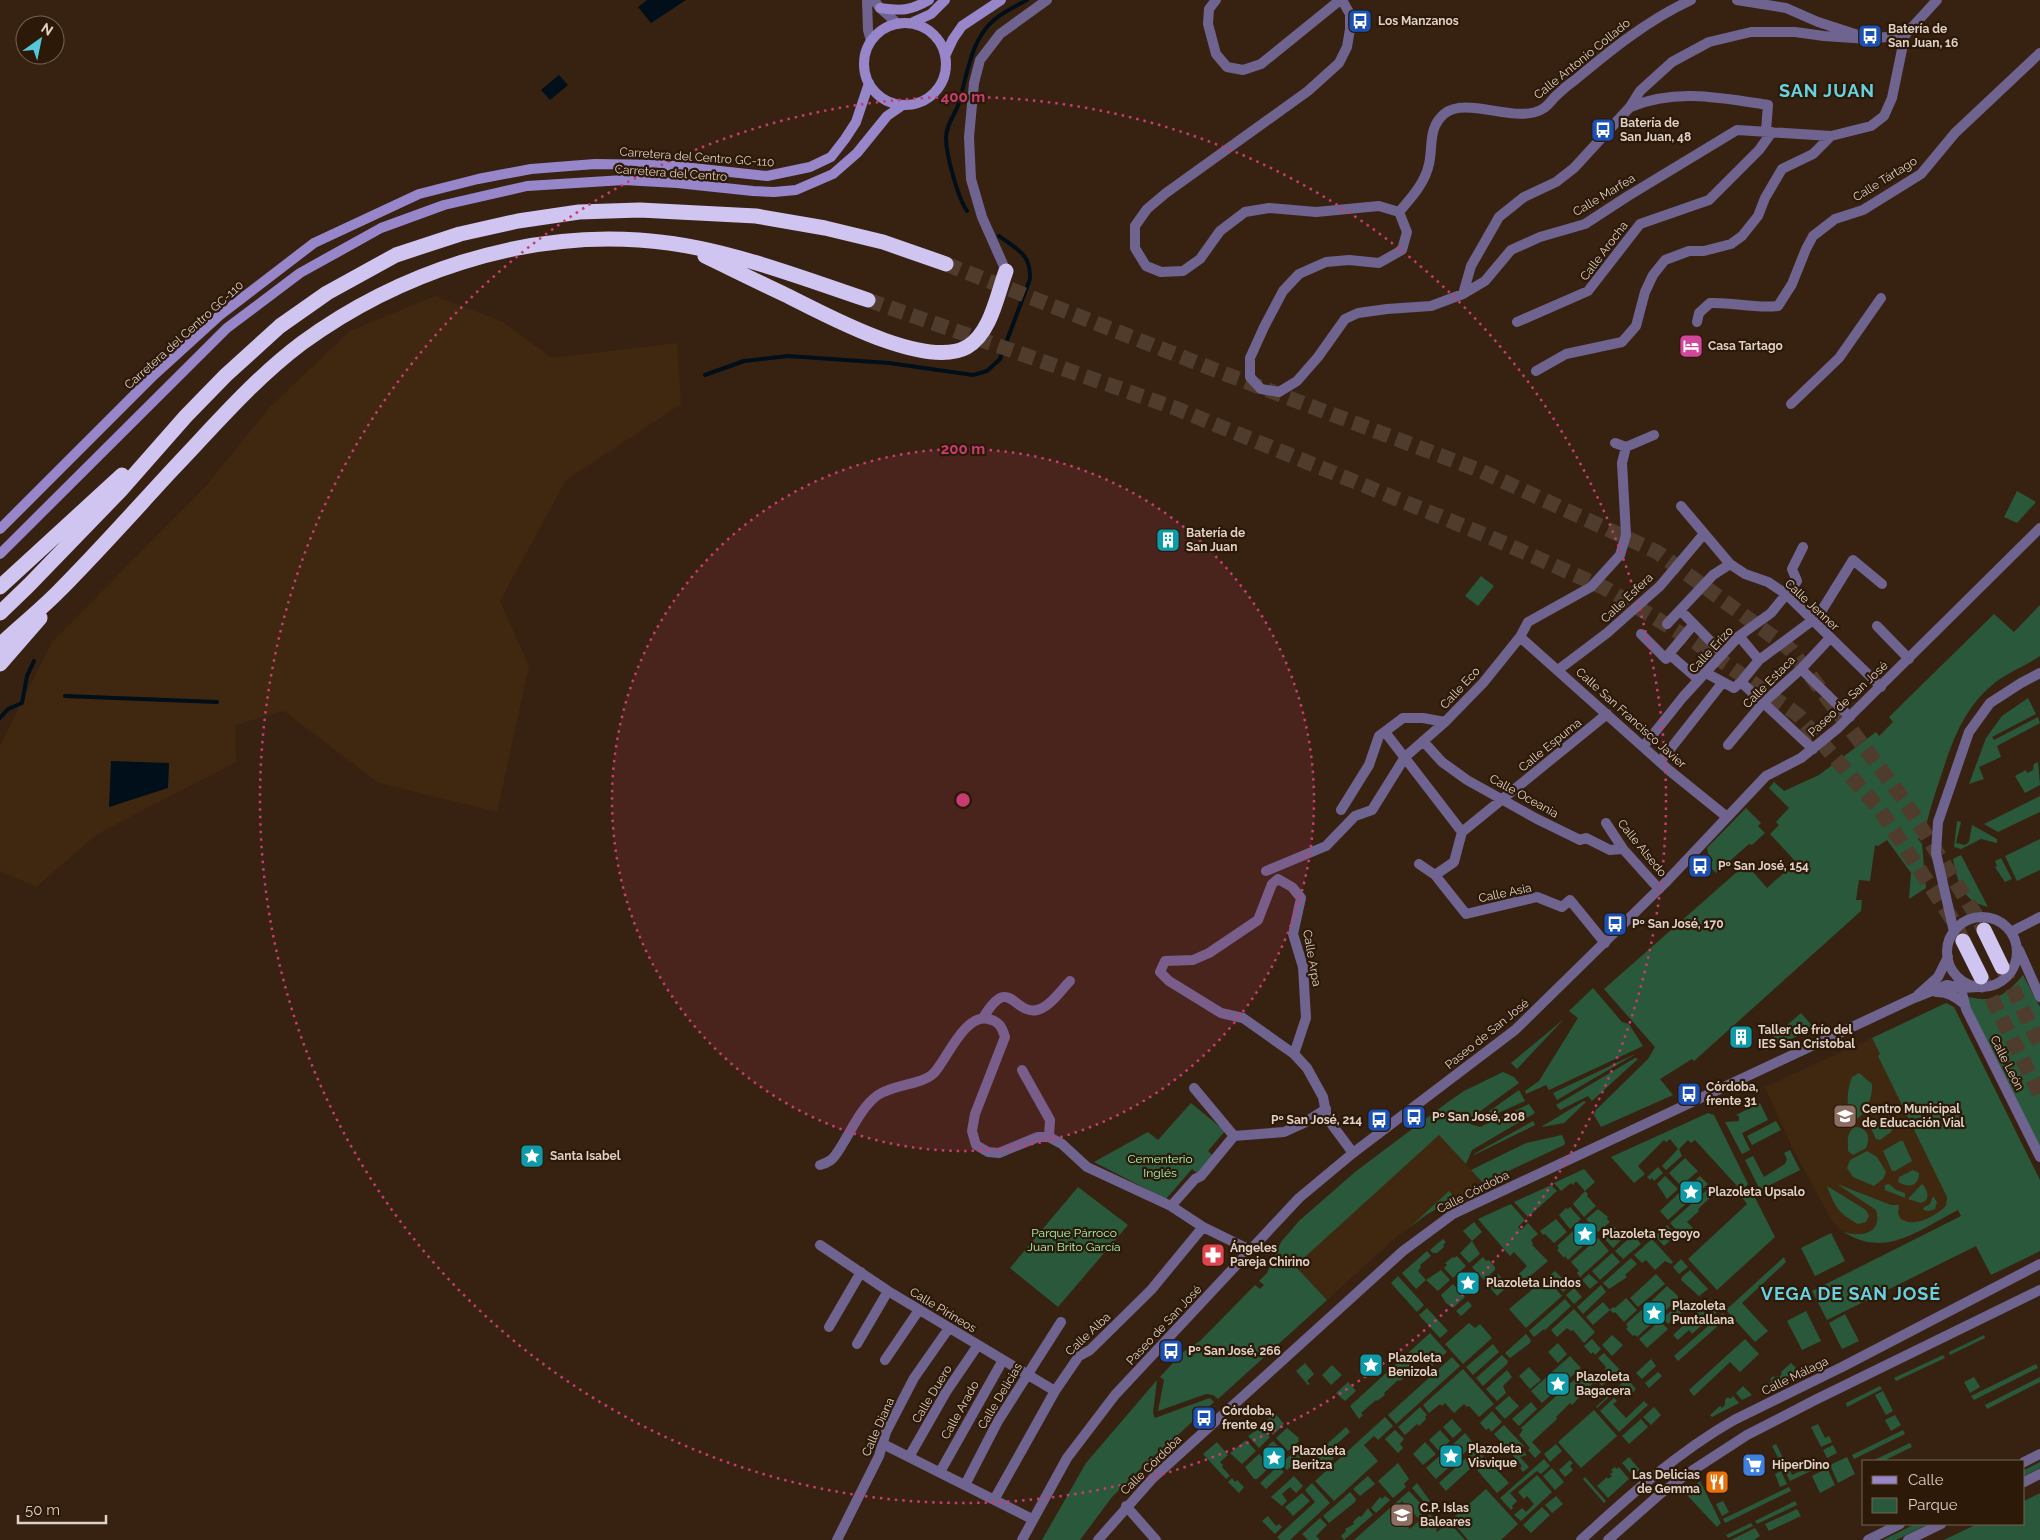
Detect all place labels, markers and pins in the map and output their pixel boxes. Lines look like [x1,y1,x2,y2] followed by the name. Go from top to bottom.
[1347,8,1373,34] bus stop icon: Los Manzanos
[1378,14,1459,28] place label: Los Manzanos
[1888,22,1958,50] place label: Batería de San Juan, 16
[1857,23,1883,49] bus stop icon: Batería de San Juan, 16
[1620,116,1691,144] place label: Batería de San Juan, 48
[1590,117,1616,143] bus stop icon: Batería de San Juan, 48
[1678,333,1704,359] hotel icon: Casa Tartago
[1708,339,1783,353] place label: Casa Tartago
[1186,526,1245,554] place label: Batería de San Juan
[1155,527,1181,553] building icon: Batería de San Juan
[954,791,972,809] centre of rings
[1687,853,1713,879] bus stop icon: Pº San José, 154
[1718,859,1809,873] place label: Pº San José, 154
[1602,911,1628,937] bus stop icon: Pº San José, 170
[1632,917,1724,931] place label: Pº San José, 170
[1758,1023,1855,1051] place label: Taller de frío del IES San Cristobal
[1728,1024,1754,1050] building icon: Taller de frío del IES San Cristobal
[1706,1080,1759,1108] place label: Córdoba, frente 31
[1676,1081,1702,1107] bus stop icon: Córdoba, frente 31
[1862,1102,1965,1130] place label: Centro Municipal de Educación Vial
[1832,1103,1858,1129] school or university icon: Centro Municipal de Educación Vial
[1401,1104,1427,1130] bus stop icon: Pº San José, 208
[1366,1107,1392,1133] bus stop icon: Pº San José, 214
[1432,1110,1525,1124] place label: Pº San José, 208
[1271,1113,1362,1127] place label: Pº San José, 214
[519,1143,545,1169] place icon: Santa Isabel
[550,1149,621,1163] place label: Santa Isabel
[1678,1179,1704,1205] place icon: Plazoleta Upsalo
[1708,1185,1805,1199] place label: Plazoleta Upsalo
[1572,1221,1598,1247] place icon: Plazoleta Tegoyo
[1602,1227,1700,1241] place label: Plazoleta Tegoyo
[1230,1240,1310,1269] place label: Ángeles Pareja Chirino
[1200,1242,1226,1268] pharmacy icon: Ángeles Pareja Chirino
[1455,1270,1481,1296] place icon: Plazoleta Lindos
[1486,1276,1581,1290] place label: Plazoleta Lindos
[1672,1299,1734,1327] place label: Plazoleta Puntallana
[1641,1300,1667,1326] place icon: Plazoleta Puntallana
[1158,1338,1184,1364] bus stop icon: Pº San José, 266
[1188,1344,1281,1358] place label: Pº San José, 266
[1388,1351,1442,1379] place label: Plazoleta Benizola
[1358,1352,1384,1378] place icon: Plazoleta Benizola
[1576,1370,1631,1398] place label: Plazoleta Bagacera
[1545,1371,1571,1397] place icon: Plazoleta Bagacera
[1222,1404,1275,1432] place label: Córdoba, frente 49
[1191,1405,1217,1431] bus stop icon: Córdoba, frente 49
[1468,1442,1522,1470] place label: Plazoleta Visvique
[1438,1443,1464,1469] place icon: Plazoleta Visvique
[1292,1444,1346,1472] place label: Plazoleta Beritza
[1261,1445,1287,1471] place icon: Plazoleta Beritza
[1741,1452,1767,1478] supermarket icon: HiperDino
[1772,1458,1830,1472] place label: HiperDino
[1632,1468,1700,1496] place label: Las Delicias de Gemma
[1704,1469,1730,1495] restaurant icon: Las Delicias de Gemma
[1420,1501,1471,1529] place label: C.P. Islas Baleares
[1389,1502,1415,1528] school or university icon: C.P. Islas Baleares

